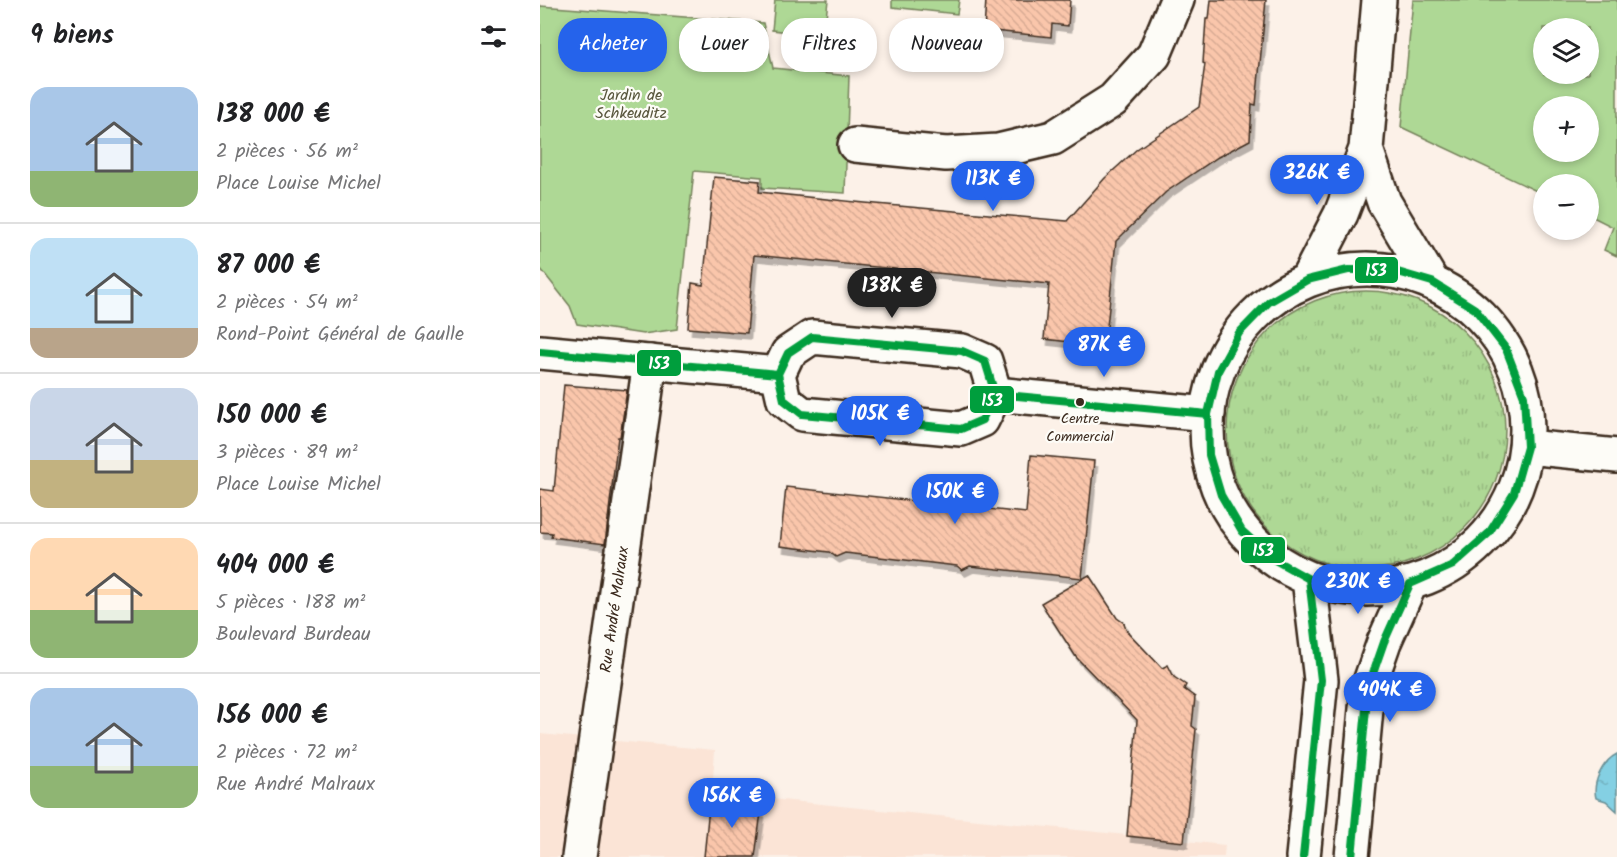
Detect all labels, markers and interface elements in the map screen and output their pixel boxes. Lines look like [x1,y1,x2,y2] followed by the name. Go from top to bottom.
[30,15,114,57] text: 9 biens
[558,18,667,72] chip: Acheter
[679,18,769,72] chip: Louer
[781,18,877,72] chip: Filtres
[889,18,1004,72] chip: Nouveau
[1533,18,1599,240] map controls
[1533,18,1599,84] button: layers
[477,20,510,53] icon: filters
[595,83,667,126] park label: Jardin de Schkeuditz
[216,94,330,136] text: 138 000 €
[1533,96,1599,162] button: +
[78,111,150,183] icon: home
[216,136,358,168] text: 2 pièces · 56 m²
[1268,155,1366,206] pin: 326K €
[1284,158,1350,190] text: 326K €
[944,161,1042,212] pin: 113K €
[965,164,1021,196] text: 113K €
[216,168,381,200] text: Place Louise Michel
[1533,174,1599,240] button: −
[216,245,320,287] text: 87 000 €
[1354,256,1399,284] line badge: 153
[1365,259,1387,284] text: 153
[78,262,150,334] icon: home
[843,268,941,319] pin: 138K €
[861,271,923,303] text: 138K €
[216,287,358,319] text: 2 pièces · 54 m²
[216,319,464,351] text: Rond-Point Général de Gaulle
[1062,327,1146,378] pin: 87K €
[1077,330,1131,362] text: 87K €
[636,349,682,377] line badge: 153
[648,352,670,377] text: 153
[969,385,1015,414] line badge: 153
[981,389,1003,414] text: 153
[216,395,327,437] text: 150 000 €
[831,396,929,447] pin: 105K €
[1074,396,1086,408] marker: Centre Commercial
[851,399,909,431] text: 105K €
[1046,408,1114,448] place label: Centre Commercial
[78,412,150,484] icon: home
[216,437,358,469] text: 3 pièces · 89 m²
[216,469,381,501] text: Place Louise Michel
[906,474,1004,525] pin: 150K €
[926,477,984,509] text: 150K €
[1240,536,1286,564] line badge: 153
[1252,539,1274,564] text: 153
[593,544,636,674] street label: Rue André Malraux
[216,545,334,587] text: 404 000 €
[78,562,150,634] icon: home
[1309,564,1407,615] pin: 230K €
[1325,567,1391,599] text: 230K €
[216,587,366,619] text: 5 pièces · 188 m²
[216,619,371,651] text: Boulevard Burdeau
[1341,672,1439,723] pin: 404K €
[1358,675,1422,707] text: 404K €
[216,695,328,737] text: 156 000 €
[78,712,150,784] icon: home
[216,737,357,769] text: 2 pièces · 72 m²
[216,769,375,801] text: Rue André Malraux
[683,778,781,829] pin: 156K €
[702,781,762,813] text: 156K €

